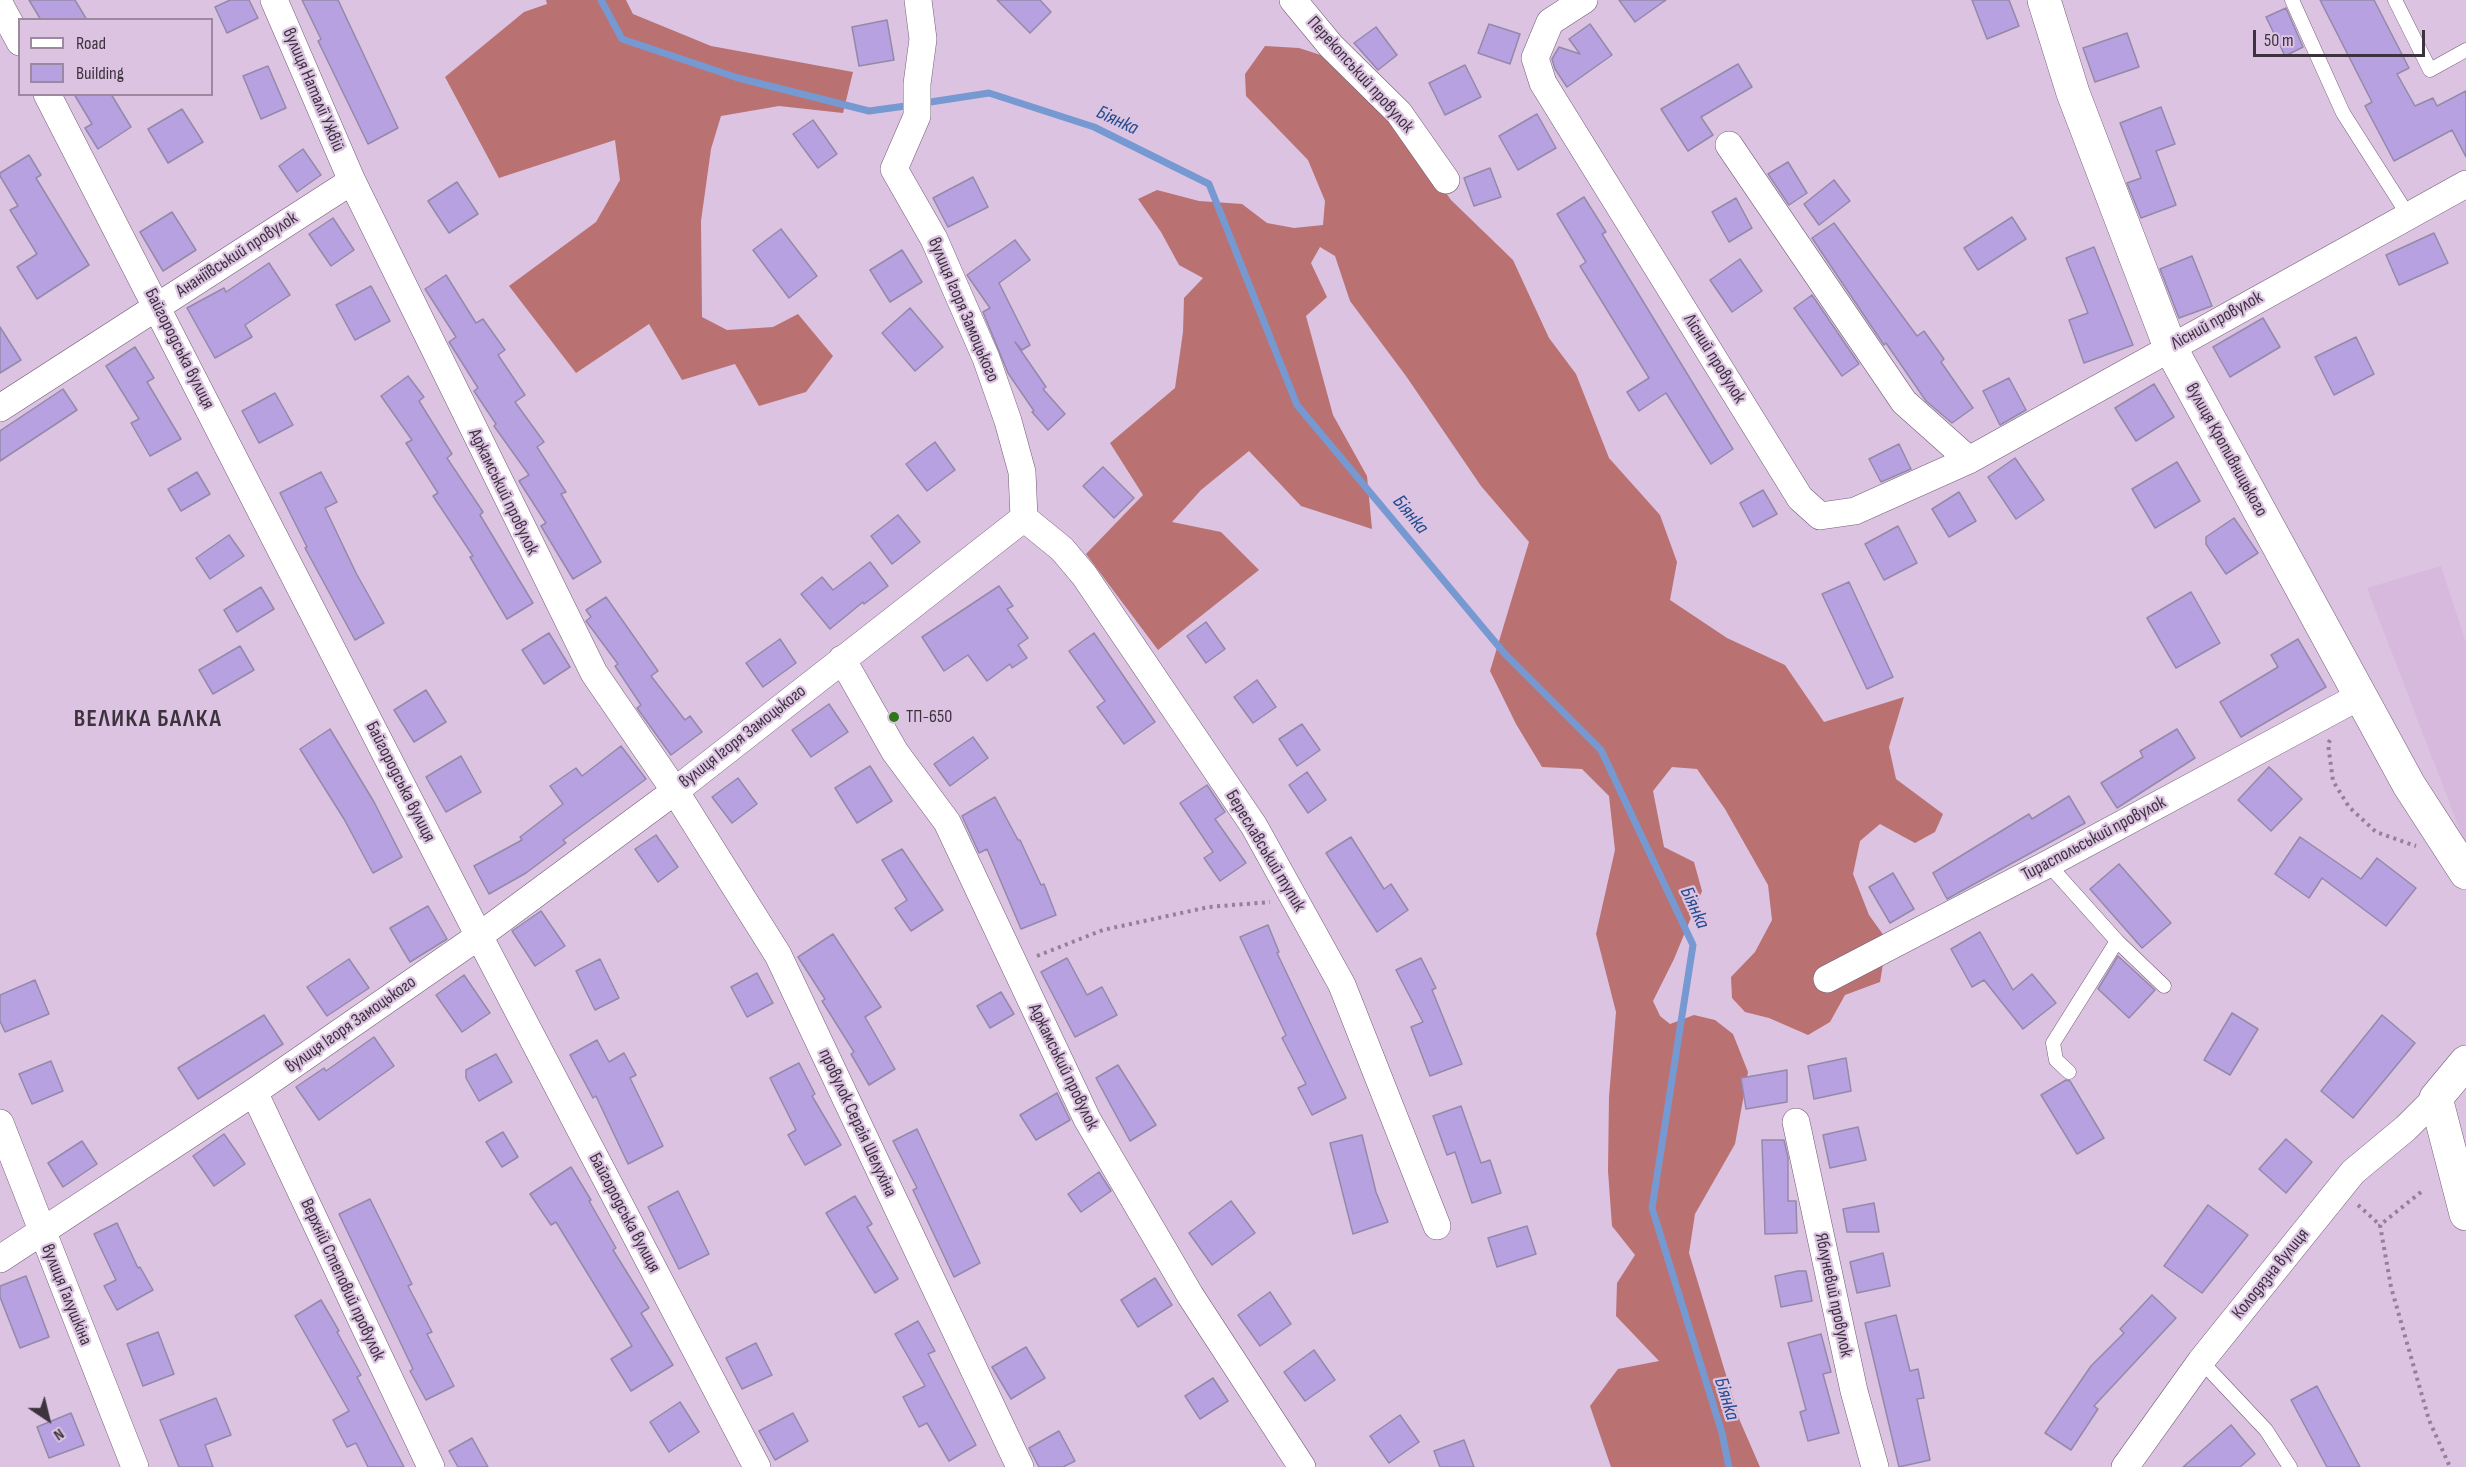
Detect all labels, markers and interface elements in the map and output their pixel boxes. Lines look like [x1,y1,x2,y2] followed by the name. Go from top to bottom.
[1302,12,1418,138] street label: Перекопський провулок
[18,18,213,96] legend
[2256,18,2428,56] scale bar
[277,25,349,155] street label: вулиця Наталії Ужвій
[2264,30,2294,51] text: 50 m
[76,33,106,54] text: Road
[76,63,124,84] text: Building
[1092,101,1142,141] water label: Біянка
[172,208,302,302] street label: Ананіївський провулок
[923,235,1003,385] street label: вулиця Ігоря Замоцького
[139,285,219,413] street label: Байгородська вулиця
[2168,287,2266,355] street label: Лісний провулок
[1678,310,1750,408] street label: Лісний провулок
[2180,379,2272,521] street label: вулиця Кропивницького
[463,425,543,559] street label: Аджамський провулок
[1387,491,1433,539] water label: Біянка
[675,681,811,793] street label: вулиця Ігоря Замоцького
[74,706,222,734] district label: ВЕЛИКА БАЛКА
[906,706,952,728] place label: ТП-650
[887,710,901,724] marker: ТП-650
[360,718,440,846] street label: Байгородська вулиця
[1220,786,1310,916] street label: Береславський тупик
[2018,792,2170,886] street label: Тираспольський провулок
[1674,883,1714,933] water label: Біянка
[281,972,421,1078] street label: вулиця Ігоря Замоцького
[1023,1000,1103,1134] street label: Аджамський провулок
[813,1046,901,1200] street label: провулок Сергія Шелухіна
[583,1150,665,1276] street label: Байгородська вулиця
[295,1196,389,1364] street label: Верхній Степовий провулок
[2228,1224,2314,1324] street label: Колодязна вулиця
[1809,1231,1857,1359] street label: Яблуневий провулок
[36,1241,96,1349] street label: вулиця Галушкіна
[1708,1375,1744,1423] water label: Біянка
[18,1389,78,1449] north arrow
[50,1424,68,1444] text: N

